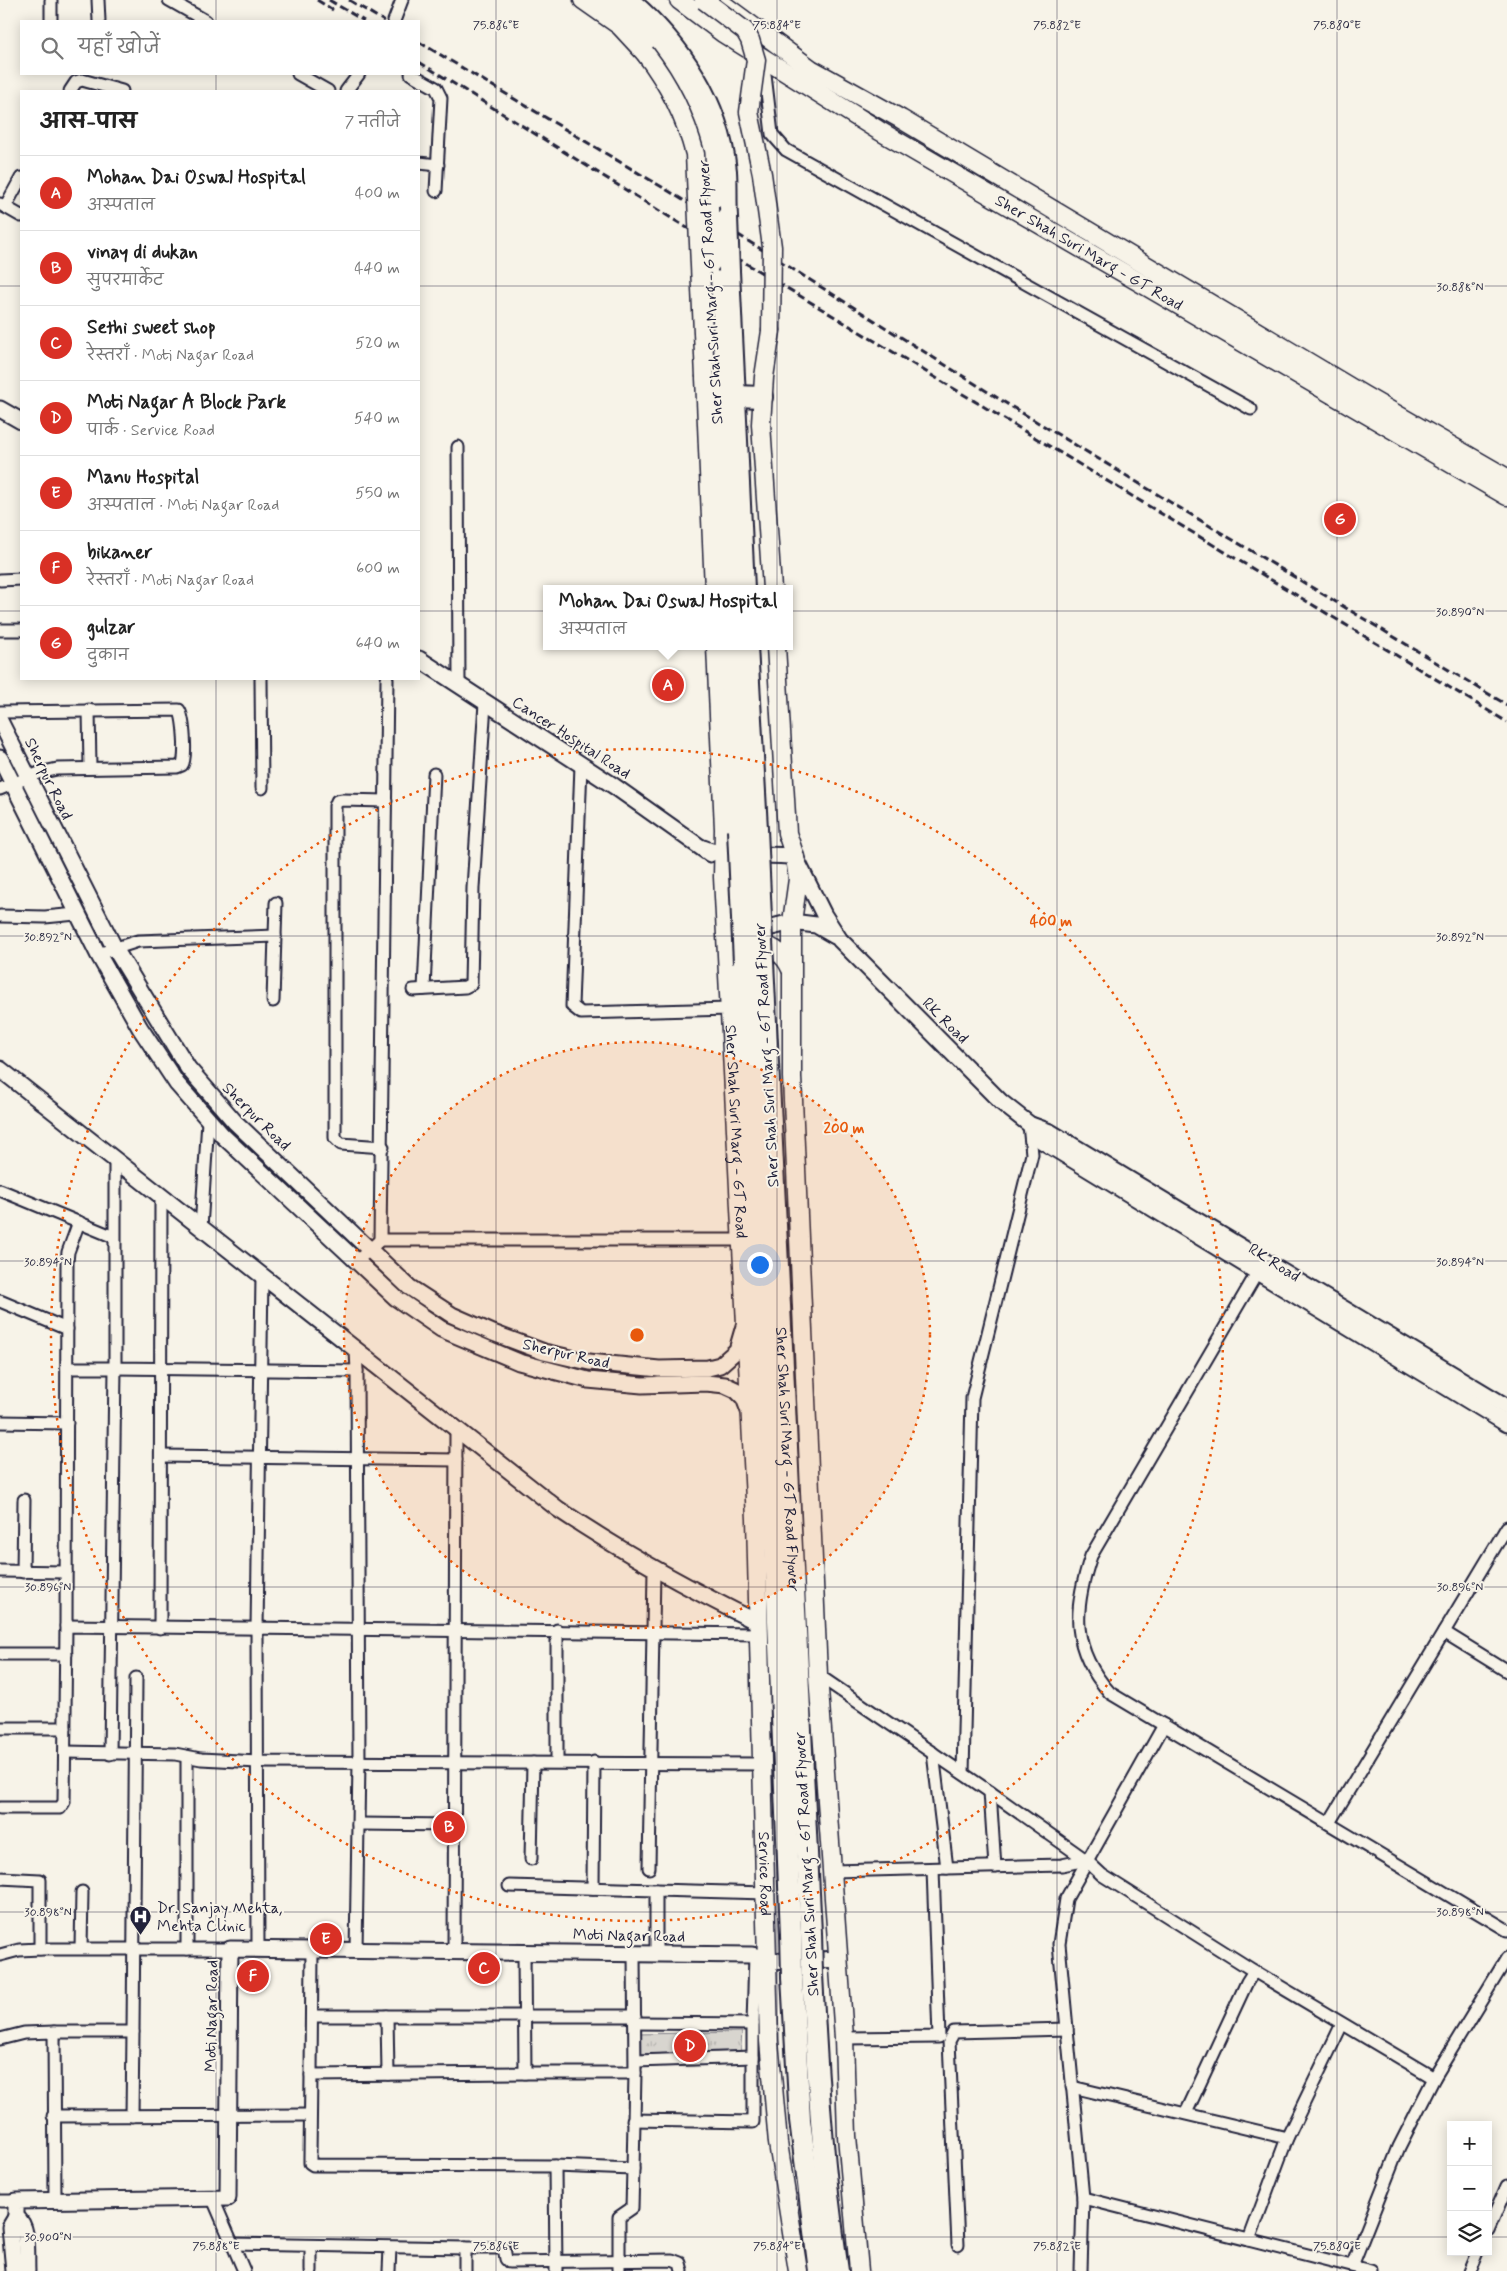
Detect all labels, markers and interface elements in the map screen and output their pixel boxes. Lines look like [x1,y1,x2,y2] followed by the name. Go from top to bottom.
[473,18,519,34] text: 75.886°E
[753,18,801,34] text: 75.884°E
[1033,18,1081,34] text: 75.882°E
[1313,18,1361,34] text: 75.880°E
[20,20,420,75] search box
[38,34,66,62] icon: search
[78,35,160,60] text: यहाँ खोजें
[40,108,137,136] text: आस-पास
[344,112,400,133] text: 7 नतीजे
[694,159,729,425] street label: Sher Shah Suri Marg - GT Road Flyover
[87,165,306,190] text: Mohan Dai Oswal Hospital
[51,183,61,204] text: A
[355,183,400,204] text: 400 m
[991,190,1187,316] street label: Sher Shah Suri Marg - GT Road
[87,195,155,216] text: अस्पताल
[87,240,198,265] text: vinay di dukan
[51,258,61,279] text: B
[354,258,400,279] text: 440 m
[87,270,164,291] text: सुपरमार्केट
[1437,280,1483,296] text: 30.888°N
[87,315,216,340] text: Sethi sweet shop
[50,333,62,354] text: C
[355,333,400,354] text: 520 m
[87,345,254,366] text: रेस्तराँ · Moti Nagar Road
[87,390,286,415] text: Moti Nagar A Block Park
[50,408,62,429] text: D
[354,408,400,429] text: 540 m
[87,420,215,441] text: पार्क · Service Road
[87,465,199,490] text: Manu Hospital
[51,483,61,504] text: E
[355,483,400,504] text: 550 m
[87,495,279,516] text: अस्पताल · Moti Nagar Road
[1324,500,1356,538] pin: G
[87,540,152,565] text: bikaner
[52,558,60,579] text: F
[356,558,400,579] text: 600 m
[87,570,254,591] text: रेस्तराँ · Moti Nagar Road
[543,585,793,650] popup
[559,589,777,614] text: Mohan Dai Oswal Hospital
[1436,605,1484,621] text: 30.890°N
[87,615,135,640] text: gulzar
[559,619,627,640] text: अस्पताल
[51,633,61,654] text: G
[355,633,400,654] text: 640 m
[87,645,129,666] text: दुकान
[652,666,684,704] pin: A
[508,692,634,784] street label: Cancer Hospital Road
[19,735,77,823] street label: Sherpur Road
[1030,912,1072,932] text: 400 m
[750,922,785,1188] street label: Sher Shah Suri Marg - GT Road Flyover
[24,930,72,946] text: 30.892°N
[1436,930,1484,946] text: 30.892°N
[917,993,973,1049] street label: RK Road
[720,1024,752,1239] street label: Sher Shah Suri Marg - GT Road
[217,1078,295,1156] street label: Sherpur Road
[824,1119,865,1139] text: 200 m
[1244,1239,1304,1287] street label: RK Road
[747,1252,773,1278] your location
[24,1255,72,1271] text: 30.894°N
[1436,1255,1484,1271] text: 30.894°N
[628,1326,646,1344] centre of rings
[771,1326,805,1593] street label: Sher Shah Suri Marg - GT Road Flyover
[520,1334,612,1374] street label: Sherpur Road
[25,1580,71,1596] text: 30.896°N
[1437,1580,1483,1596] text: 30.896°N
[790,1731,825,1997] street label: Sher Shah Suri Marg - GT Road Flyover
[433,1808,465,1846] pin: B
[753,1831,776,1916] street label: Service Road
[157,1898,283,1937] place label: Dr. Sanjay Mehta, Mehta Clinic
[24,1905,72,1921] text: 30.898°N
[129,1905,153,1936] hospital icon: Dr. Sanjay Mehta, Mehta Clinic
[1436,1905,1484,1921] text: 30.898°N
[310,1920,342,1958] pin: E
[573,1925,685,1948] street label: Moti Nagar Road
[468,1949,500,1987] pin: C
[237,1957,269,1995] pin: F
[201,1960,224,2072] street label: Moti Nagar Road
[674,2027,706,2065] pin: D
[1447,2121,1492,2256] map controls
[1447,2121,1492,2166] button: +
[1447,2166,1492,2211] button: −
[1447,2211,1492,2256] button: layers
[24,2230,72,2246] text: 30.900°N
[192,2239,240,2255] text: 75.888°E
[473,2239,519,2255] text: 75.886°E
[753,2239,801,2255] text: 75.884°E
[1033,2239,1081,2255] text: 75.882°E
[1313,2239,1361,2255] text: 75.880°E

